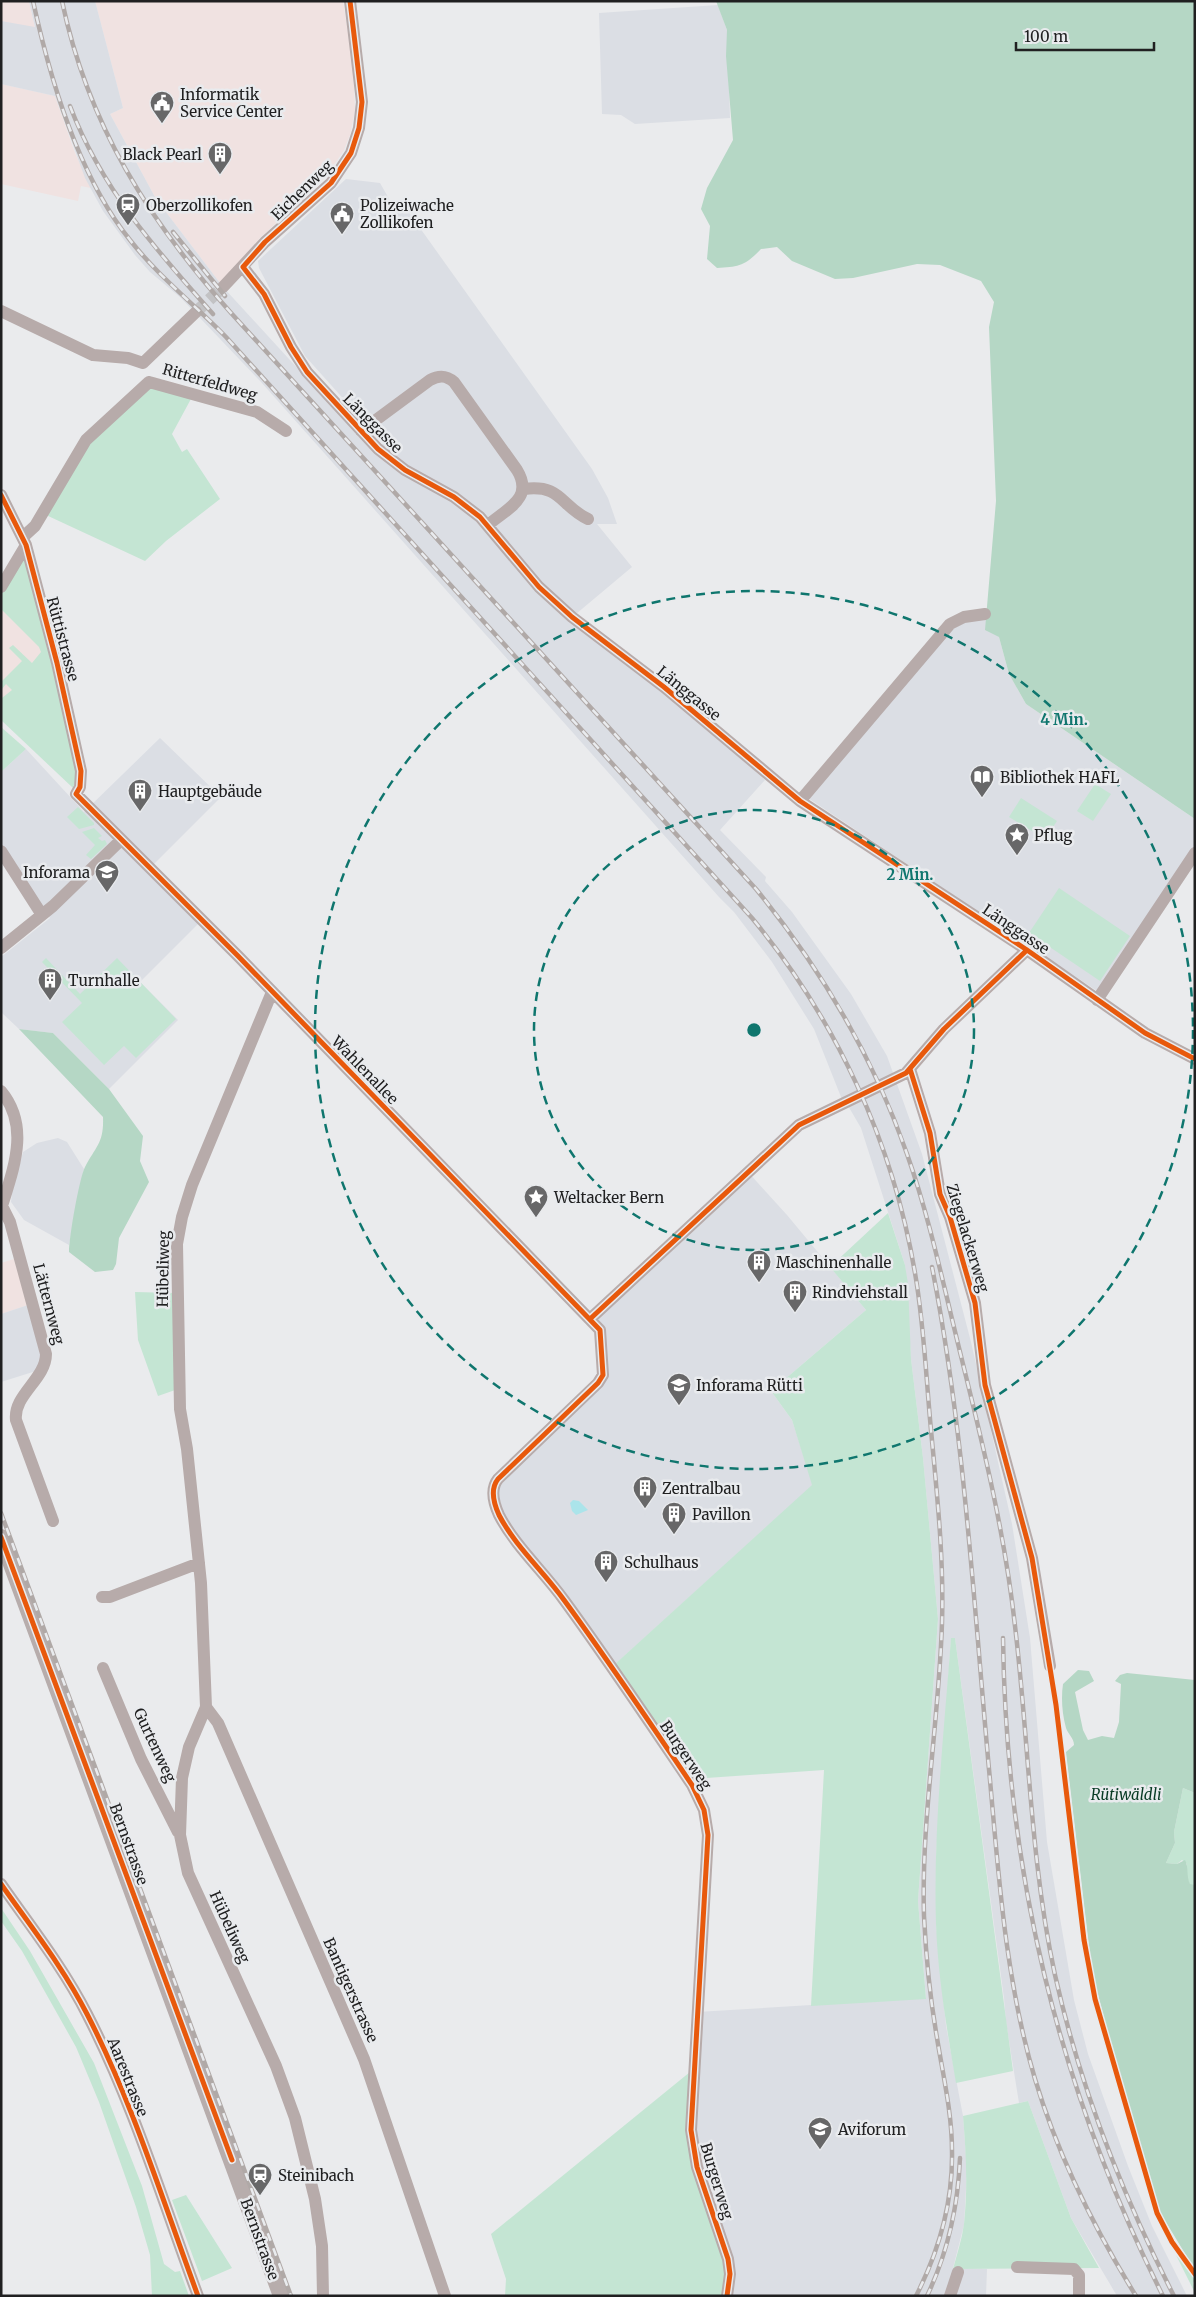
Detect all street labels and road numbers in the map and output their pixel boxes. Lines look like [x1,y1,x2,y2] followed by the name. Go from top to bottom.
[267,156,337,224] street label: Eichenweg
[160,359,260,405] street label: Ritterfeldweg
[339,389,407,457] street label: Länggasse
[43,595,83,684] street label: Rüttistrasse
[653,662,725,725] street label: Länggasse
[979,900,1053,958] street label: Länggasse
[327,1031,403,1108] street label: Wahlenallee
[942,1181,994,1295] street label: Ziegelackerweg
[153,1230,173,1308] street label: Hübeliweg
[29,1261,69,1347] street label: Lätternweg
[130,1705,180,1785] street label: Gurtenweg
[656,1717,716,1793] street label: Burgerweg
[105,1801,153,1888] street label: Bernstrasse
[206,1888,254,1966] street label: Hübeliweg
[319,1935,383,2045] street label: Bantigerstrasse
[103,2034,153,2120] street label: Aarestrasse
[696,2140,738,2222] street label: Burgerweg
[236,2196,284,2283] street label: Bernstrasse

